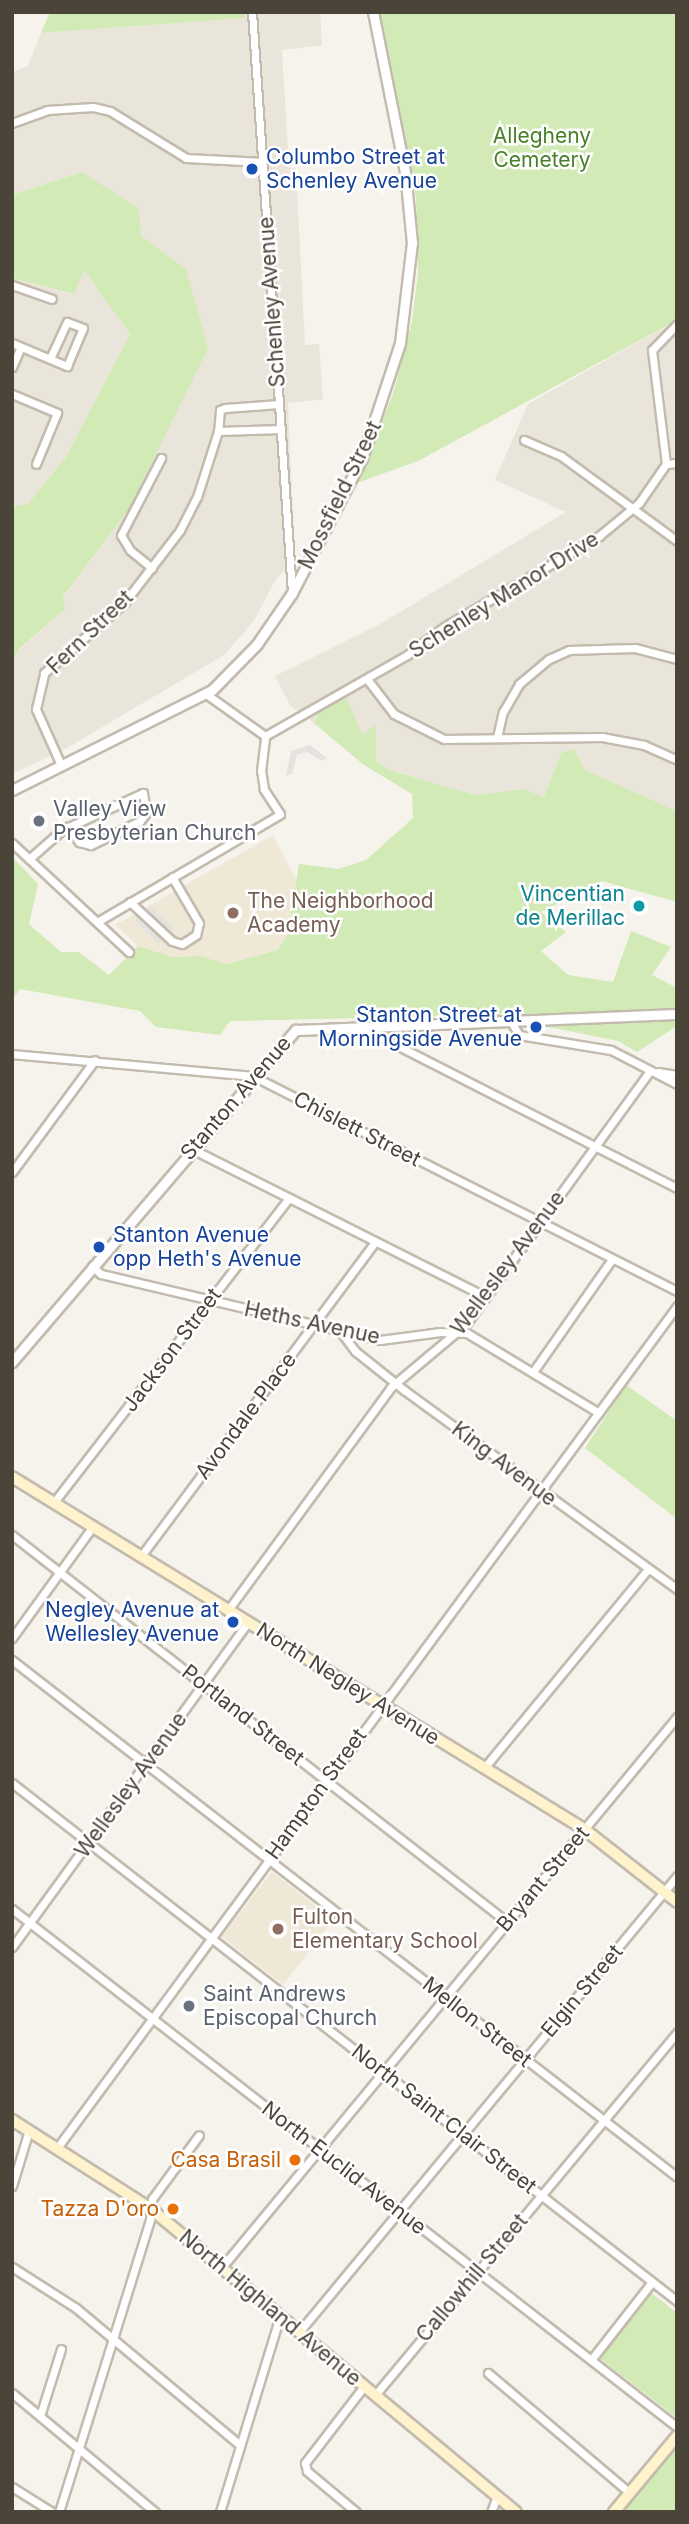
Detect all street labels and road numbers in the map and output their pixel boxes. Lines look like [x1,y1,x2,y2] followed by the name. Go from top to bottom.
[253,216,291,388] street label: Schenley Avenue
[293,417,387,573] street label: Mossfield Street
[405,526,603,664] street label: Schenley Manor Drive
[42,585,138,679] street label: Fern Street
[175,1031,297,1165] street label: Stanton Avenue
[289,1086,425,1172] street label: Chislett Street
[446,1186,570,1340] street label: Wellesley Avenue
[117,1283,227,1417] street label: Jackson Street
[242,1296,382,1350] street label: Heths Avenue
[190,1348,302,1484] street label: Avondale Place
[447,1416,561,1512] street label: King Avenue
[252,1617,444,1751] street label: North Negley Avenue
[177,1659,309,1771] street label: Portland Street
[70,1707,192,1863] street label: Wellesley Avenue
[260,1724,372,1864] street label: Hampton Street
[492,1821,594,1937] street label: Bryant Street
[536,1940,628,2042] street label: Elgin Street
[417,1972,537,2072] street label: Mellon Street
[347,2039,541,2199] street label: North Saint Clair Street
[257,2096,431,2240] street label: North Euclid Avenue
[411,2209,533,2347] street label: Callowhill Street
[174,2225,366,2391] street label: North Highland Avenue

